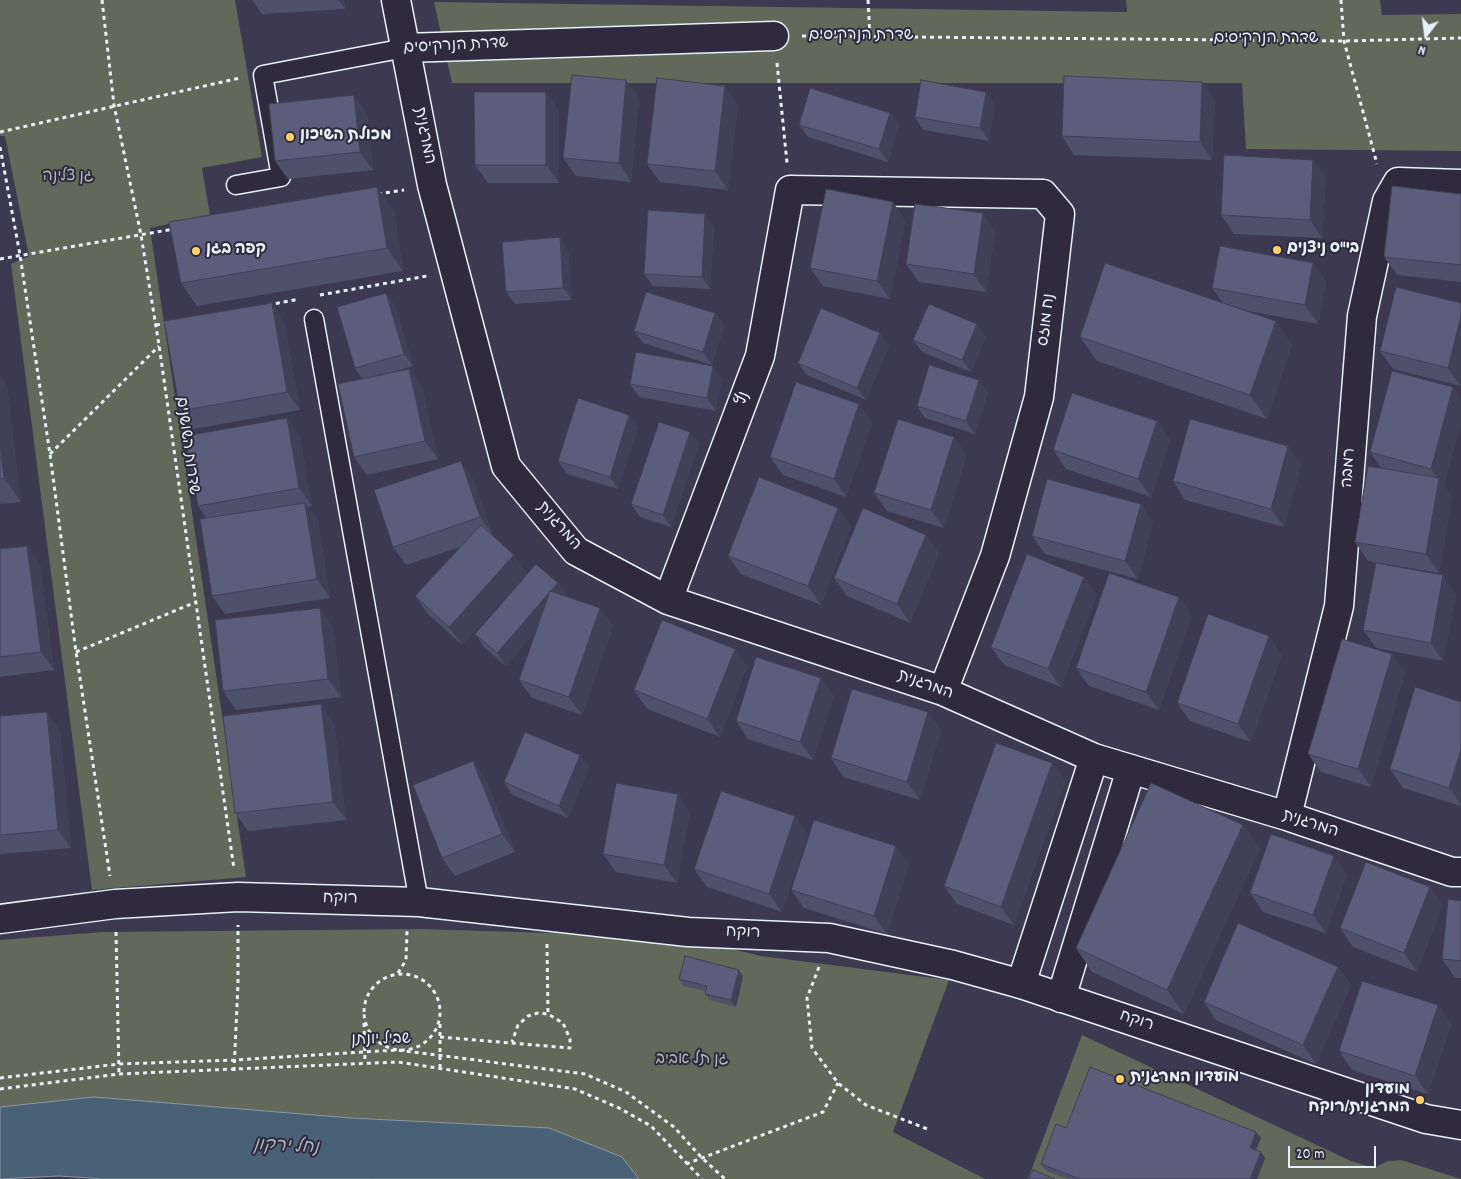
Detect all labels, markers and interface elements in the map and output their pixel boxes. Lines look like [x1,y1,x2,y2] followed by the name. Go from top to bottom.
[1401,10,1451,60] north arrow
[808,27,914,47] street label: שדרת הנרקיסים
[1213,30,1319,50] street label: שדרת הנרקיסים
[403,35,509,59] street label: שדרת הנרקיסים
[1416,39,1428,60] text: N
[408,106,438,166] street label: המרגנית
[300,127,391,147] place label: מכולת השיכון
[284,131,296,143] marker: מכולת השיכון
[42,168,94,188] park label: גן צלינה
[1287,240,1359,260] place label: בי"ס ניצנים
[206,241,266,261] place label: קפה בגן
[1271,244,1283,256] marker: בי"ס ניצנים
[190,245,202,257] marker: קפה בגן
[1035,293,1061,347] street label: נח מוזס
[733,389,755,409] street label: נץ
[170,396,202,496] street label: שדרות השושנים
[1339,448,1361,488] street label: רמבה
[532,499,584,555] street label: המרגנית
[895,667,955,705] street label: המרגנית
[1279,807,1341,843] street label: המרגנית
[322,890,358,910] street label: רוקח
[725,924,761,944] street label: רוקח
[1116,1007,1156,1037] street label: רוקח
[351,1031,411,1051] street label: שביל יונתן
[656,1051,728,1071] park label: גן תל אביב
[1130,1069,1239,1089] place label: מועדון המרגנית
[1114,1073,1126,1085] marker: מועדון המרגנית
[1308,1081,1410,1119] place label: מועדון המרגנית/רוקח
[1414,1094,1426,1106] marker: מועדון המרגנית/רוקח
[253,1136,319,1160] water label: נחל ירקון
[1291,1136,1378,1168] scale bar
[1296,1144,1324,1166] text: 20 m

